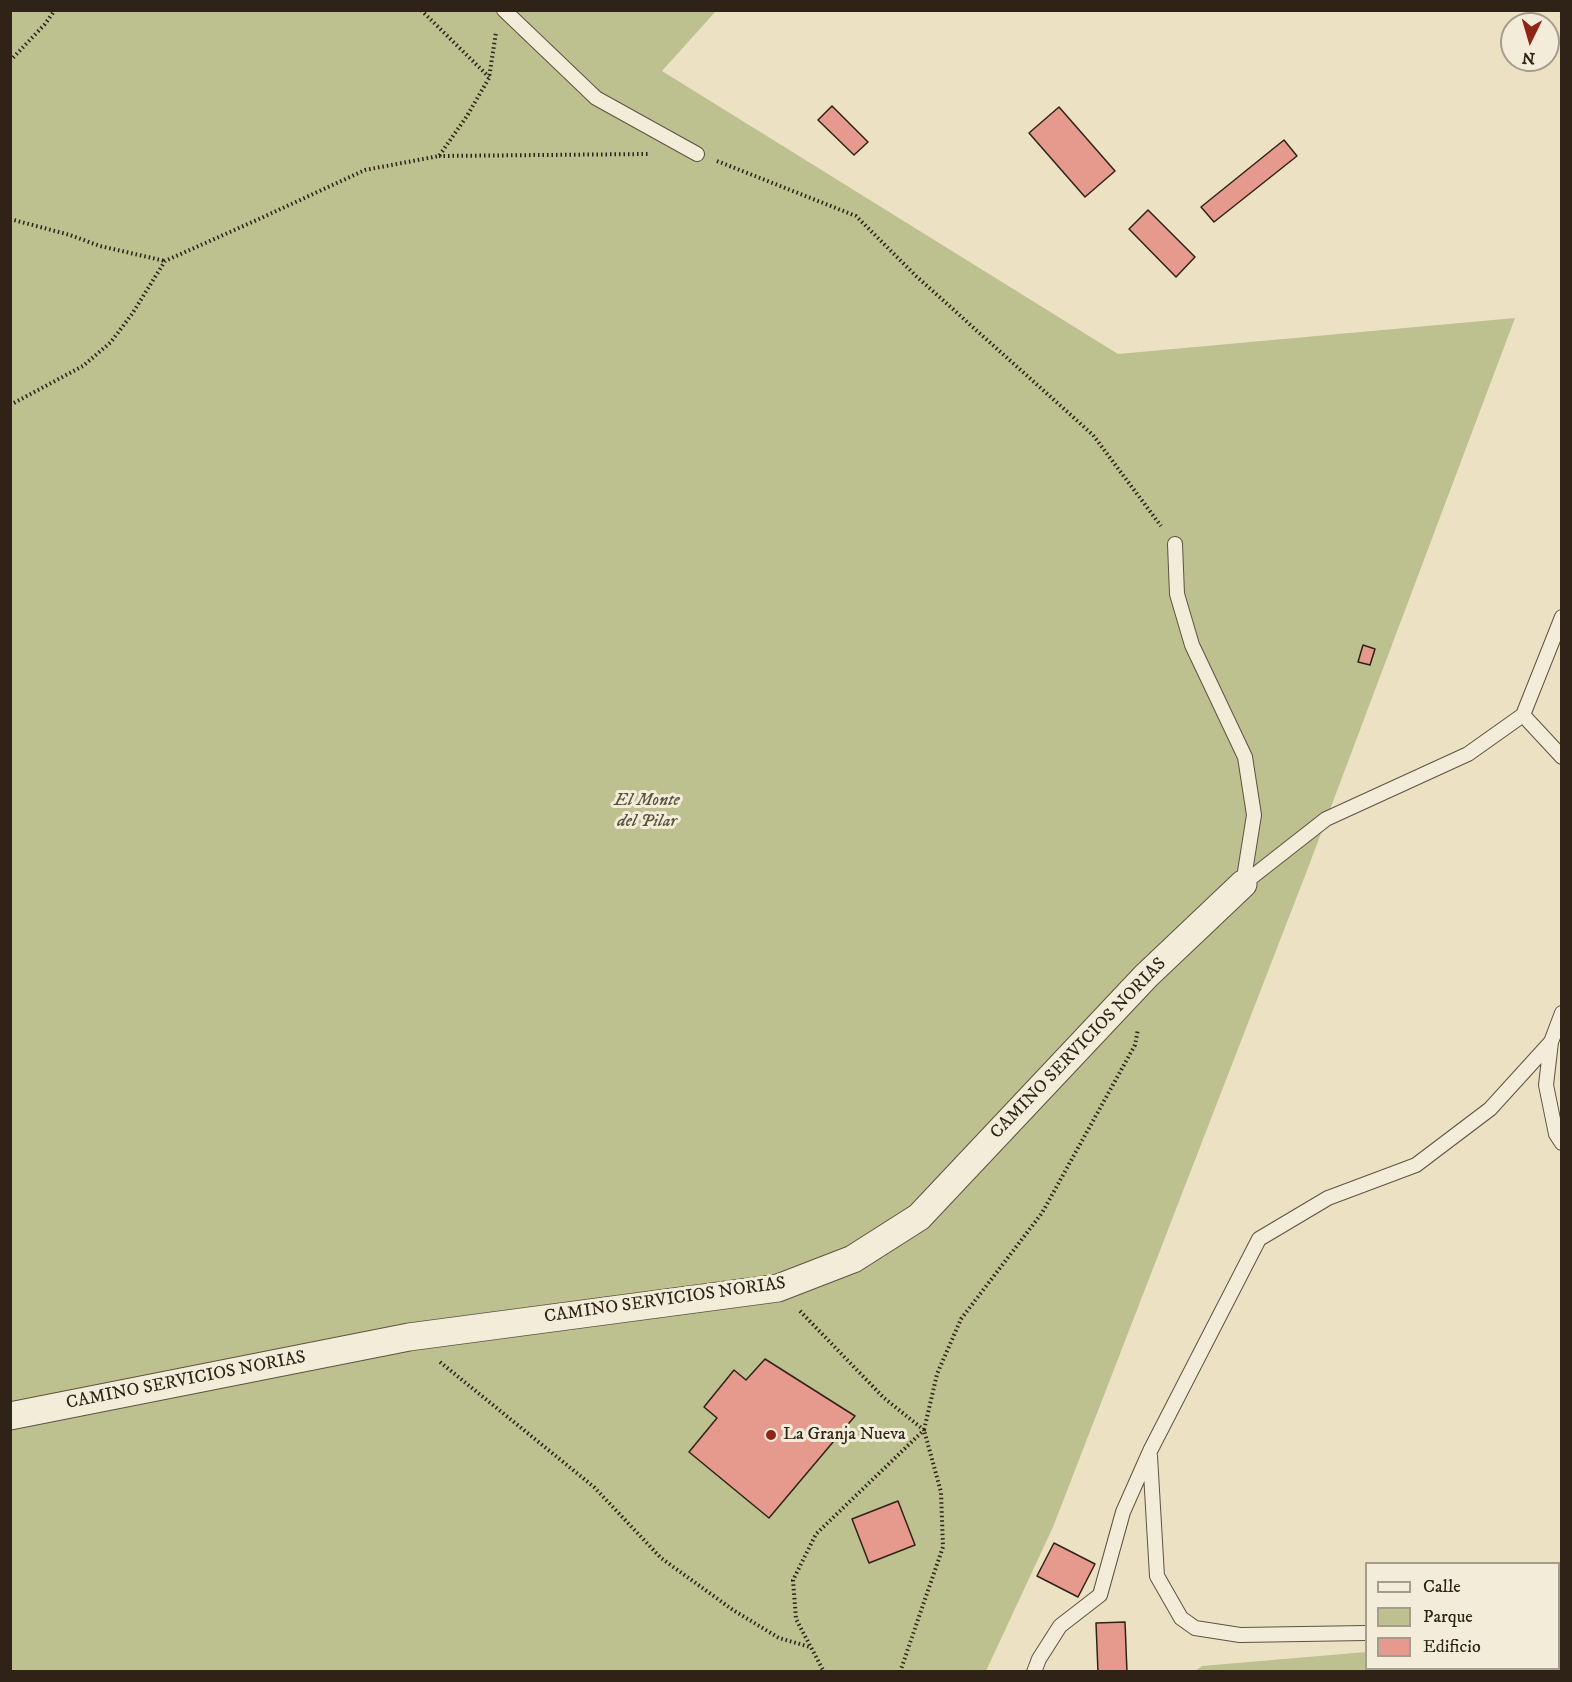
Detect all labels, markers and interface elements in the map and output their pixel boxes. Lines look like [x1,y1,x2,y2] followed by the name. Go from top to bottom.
[1500,12,1560,72] north arrow
[1521,47,1536,68] text: N
[614,790,680,832] park label: El Monte del Pilar
[987,954,1171,1144] street label: CAMINO SERVICIOS NORIAS
[543,1273,787,1329] street label: CAMINO SERVICIOS NORIAS
[64,1347,308,1415] street label: CAMINO SERVICIOS NORIAS
[783,1424,906,1446] place label: La Granja Nueva
[764,1428,778,1442] marker: La Granja Nueva
[1365,1562,1560,1670] legend
[1423,1576,1461,1598] text: Calle
[1423,1606,1473,1628] text: Parque
[1423,1636,1481,1658] text: Edificio

